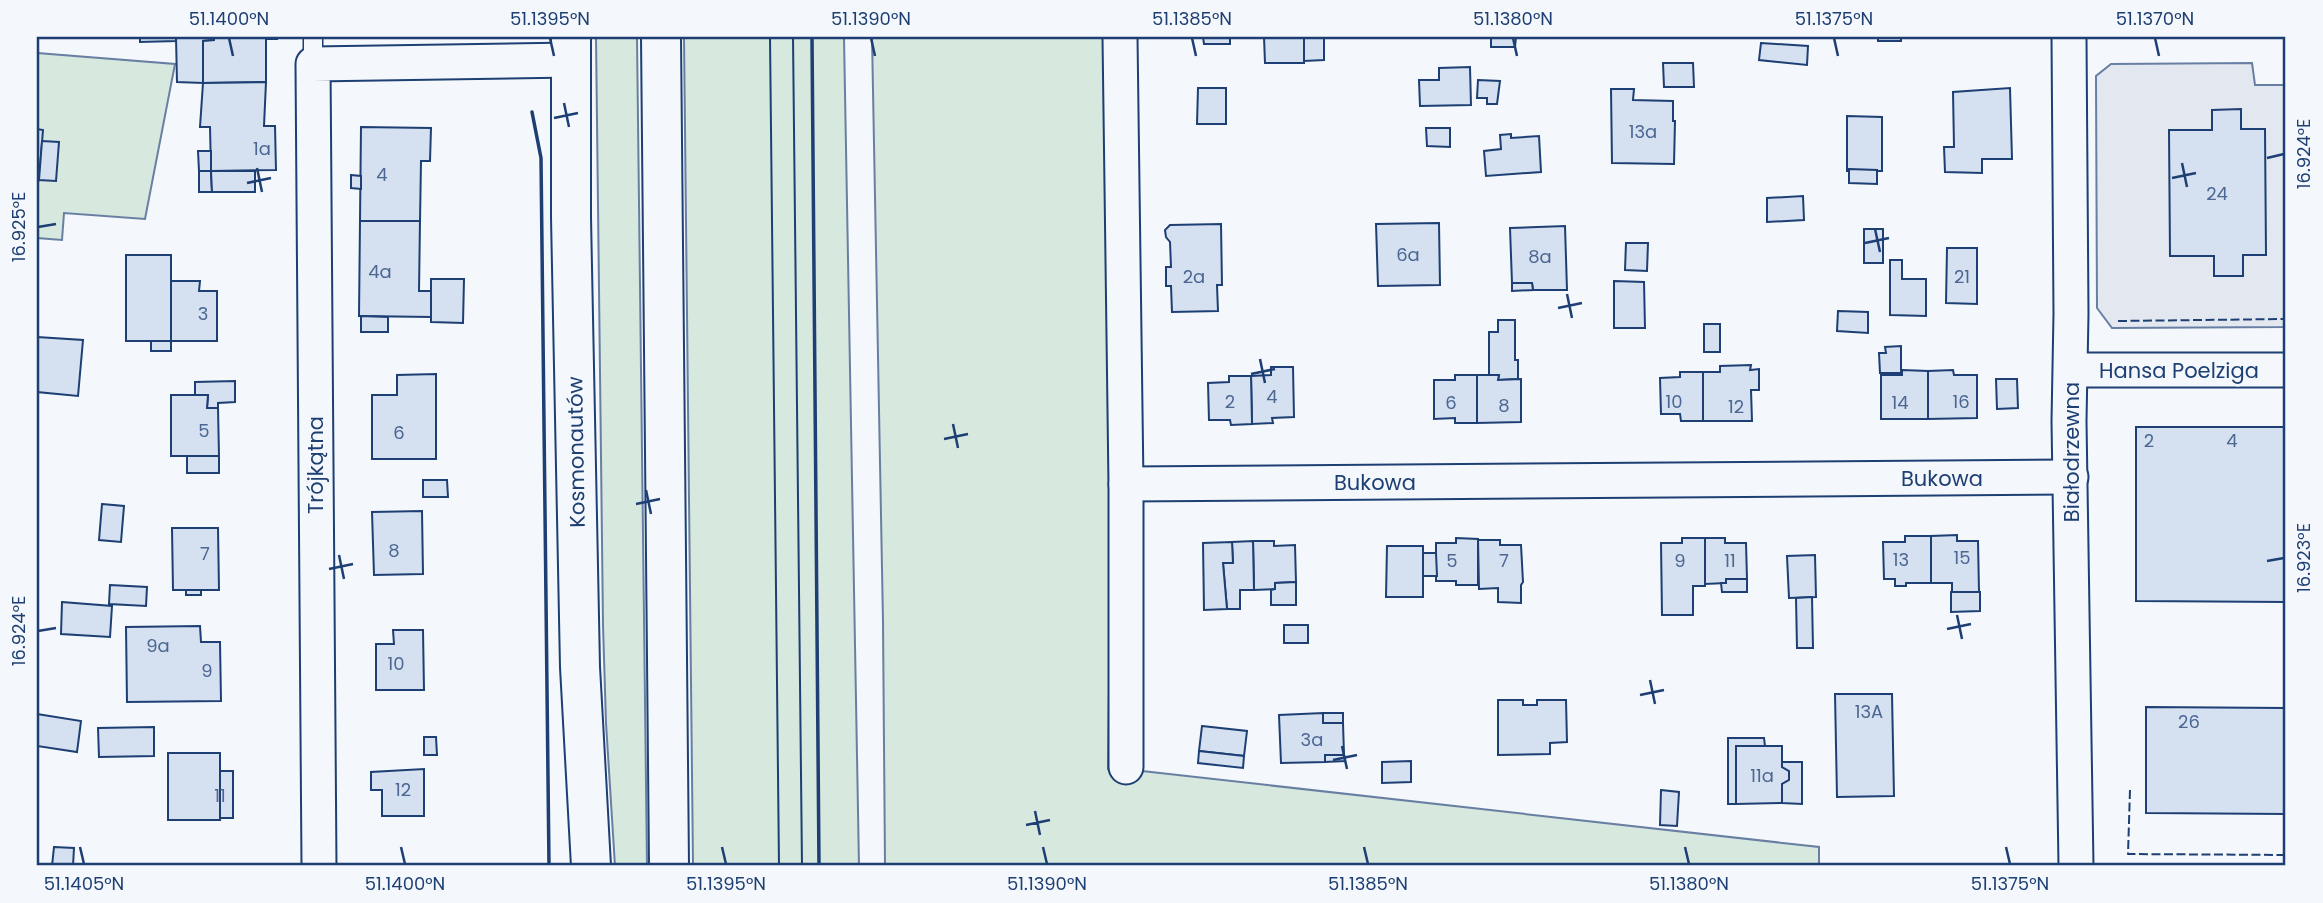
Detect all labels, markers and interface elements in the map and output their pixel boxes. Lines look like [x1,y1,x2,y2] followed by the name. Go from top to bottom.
[189,6,269,31] text: 51.1400°N
[510,6,590,31] text: 51.1395°N
[831,6,911,31] text: 51.1390°N
[1152,6,1232,31] text: 51.1385°N
[1473,6,1553,31] text: 51.1380°N
[1795,6,1873,31] text: 51.1375°N
[2116,6,2194,31] text: 51.1370°N
[1629,119,1657,144] house number: 13a
[2291,119,2316,189] text: 16.924°E
[253,136,271,161] house number: 1a
[376,162,388,187] house number: 4
[2206,181,2228,206] house number: 24
[6,192,31,262] text: 16.925°E
[1396,242,1420,267] house number: 6a
[1528,244,1552,269] house number: 8a
[368,259,392,284] house number: 4a
[1183,264,1205,289] house number: 2a
[1954,264,1970,289] house number: 21
[198,301,208,326] house number: 3
[2099,356,2259,385] street label: Hansa Poelziga
[560,376,592,528] street label: Kosmonautów
[2057,382,2086,522] street label: Białodrzewna
[1266,384,1278,409] house number: 4
[1225,389,1235,414] house number: 2
[1665,389,1683,414] house number: 10
[1952,389,1970,414] house number: 16
[1445,390,1457,415] house number: 6
[1891,390,1909,415] house number: 14
[1498,393,1510,418] house number: 8
[1728,394,1744,419] house number: 12
[301,416,330,514] street label: Trójkątna
[198,418,210,443] house number: 5
[393,420,405,445] house number: 6
[2144,428,2154,453] house number: 2
[2226,428,2238,453] house number: 4
[1901,464,1983,493] street label: Bukowa
[1334,468,1416,497] street label: Bukowa
[2291,523,2316,593] text: 16.923°E
[388,538,400,563] house number: 8
[200,541,210,566] house number: 7
[1953,545,1971,570] house number: 15
[1893,547,1909,572] house number: 13
[1446,548,1458,573] house number: 5
[1499,548,1509,573] house number: 7
[1674,548,1686,573] house number: 9
[1724,548,1736,573] house number: 11
[6,596,31,666] text: 16.924°E
[146,633,170,658] house number: 9a
[387,651,405,676] house number: 10
[201,658,213,683] house number: 9
[1855,699,1883,724] house number: 13A
[2178,709,2200,734] house number: 26
[1301,727,1323,752] house number: 3a
[1750,763,1774,788] house number: 11a
[395,777,411,802] house number: 12
[214,783,226,808] house number: 11
[44,871,124,896] text: 51.1405°N
[365,871,445,896] text: 51.1400°N
[686,871,766,896] text: 51.1395°N
[1007,871,1087,896] text: 51.1390°N
[1328,871,1408,896] text: 51.1385°N
[1649,871,1729,896] text: 51.1380°N
[1971,871,2049,896] text: 51.1375°N

